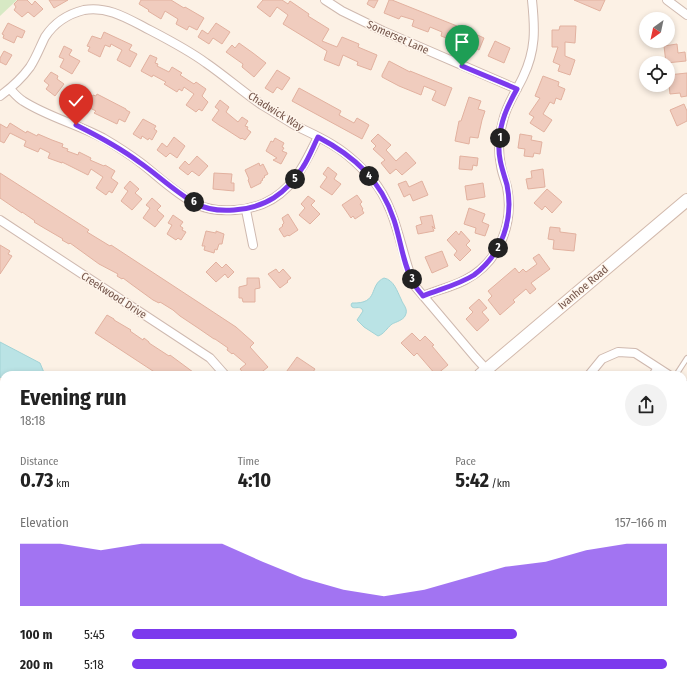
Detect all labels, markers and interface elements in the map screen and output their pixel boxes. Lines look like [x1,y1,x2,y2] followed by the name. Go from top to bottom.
[639,12,675,48] north arrow
[639,12,675,92] map controls
[365,18,431,57] street label: Somerset Lane
[445,25,479,66] pin
[451,31,473,53] icon: arrive
[639,56,675,92] button: locate
[59,84,93,125] pin
[246,89,306,134] street label: Chadwick Way
[65,90,87,112] icon: check
[490,128,510,148] pin: 1
[498,131,502,144] text: 1
[359,166,379,186] pin: 4
[285,169,305,189] pin: 5
[366,169,372,182] text: 4
[292,172,298,185] text: 5
[184,192,204,212] pin: 6
[191,195,197,208] text: 6
[488,238,508,258] pin: 2
[495,241,501,254] text: 2
[556,263,611,312] street label: Ivanhoe Road
[79,269,149,321] street label: Creekwood Drive
[402,269,422,289] pin: 3
[409,272,415,285] text: 3
[20,384,127,411] text: Evening run
[625,384,667,426] button: share
[20,413,45,428] text: 18:18
[20,455,59,468] text: Distance
[238,455,259,468] text: Time
[455,455,476,468] text: Pace
[20,468,53,492] text: 0.73
[238,468,271,492] text: 4:10
[455,468,489,492] text: 5:42
[53,477,70,490] text: km
[489,477,510,490] text: /km
[20,515,69,530] text: Elevation
[615,515,667,530] text: 157–166 m
[20,627,52,642] text: 100 m
[84,627,105,642] text: 5:45
[20,657,53,672] text: 200 m
[84,657,104,672] text: 5:18

